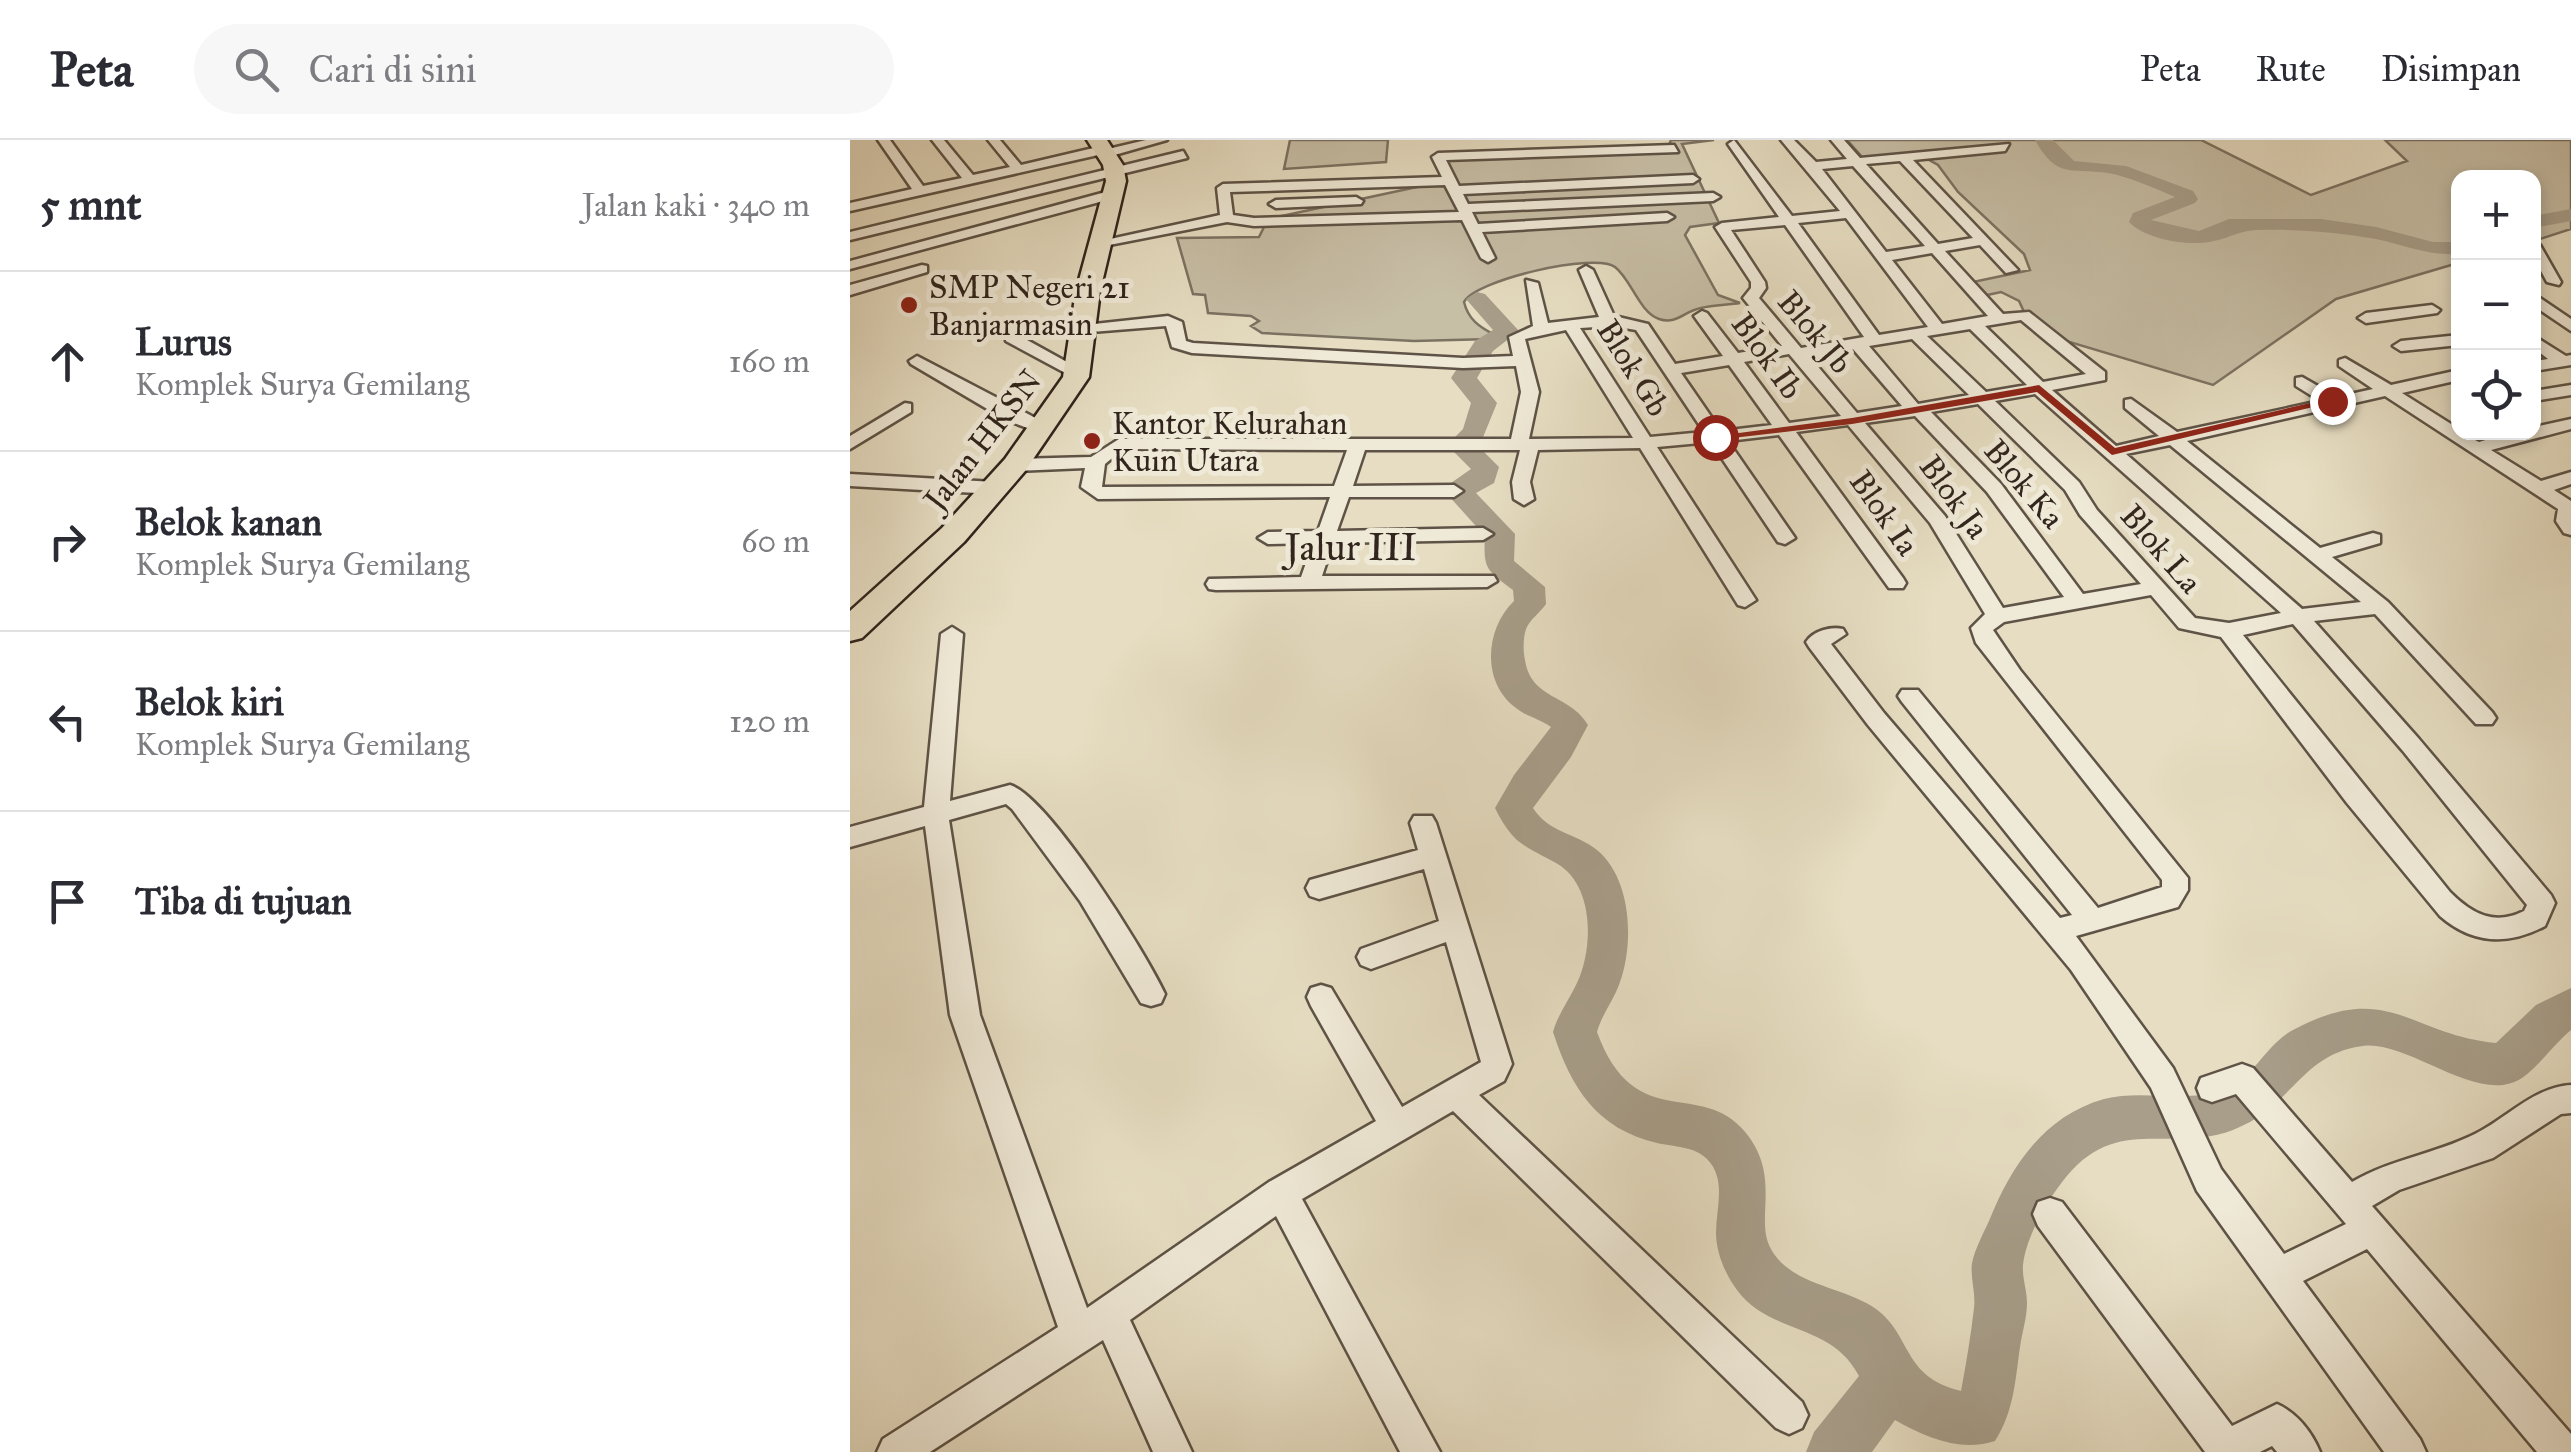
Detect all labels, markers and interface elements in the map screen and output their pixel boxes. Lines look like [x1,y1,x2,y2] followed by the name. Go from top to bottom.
[194,24,894,114] search box
[50,40,134,99] text: Peta
[229,42,284,97] icon: search
[309,46,476,92] text: Cari di sini
[2140,48,2201,91] text: Peta
[2256,48,2326,91] text: Rute
[2381,48,2521,91] text: Disimpan
[2451,170,2541,440] map controls
[2451,170,2541,260] button: +
[40,179,141,231] text: 5 mnt
[582,186,810,225] text: Jalan kaki · 340 m
[2451,260,2541,350] button: −
[929,268,1130,344] place label: SMP Negeri 21 Banjarmasin
[1769,283,1861,381] street label: Blok Jb
[898,294,920,316] marker: SMP Negeri 21 Banjarmasin
[1723,305,1811,407] street label: Blok Ib
[1588,312,1678,424] street label: Blok Gb
[135,319,232,365] text: Lurus
[40,334,95,389] icon: ahead
[729,342,810,381] text: 160 m
[2451,350,2541,440] button: locate
[914,362,1050,521] street label: Jalan HKSN
[135,365,469,404] text: Komplek Surya Gemilang
[2310,379,2356,425] route end
[1112,404,1347,480] place label: Kantor Kelurahan Kuin Utara
[1693,415,1739,461] route start
[1081,430,1103,452] marker: Kantor Kelurahan Kuin Utara
[1976,432,2073,537] street label: Blok Ka
[1911,448,1997,547] street label: Blok Ja
[1841,463,1927,563] street label: Blok Ia
[2112,497,2210,602] street label: Blok La
[135,499,322,545] text: Belok kanan
[40,514,95,569] icon: right
[741,522,810,561] text: 60 m
[1281,524,1417,571] street label: Jalur III
[135,545,469,584] text: Komplek Surya Gemilang
[135,679,284,725] text: Belok kiri
[40,694,95,749] icon: left
[729,702,810,741] text: 120 m
[135,725,469,764] text: Komplek Surya Gemilang
[40,874,95,929] icon: arrive
[135,878,352,924] text: Tiba di tujuan

